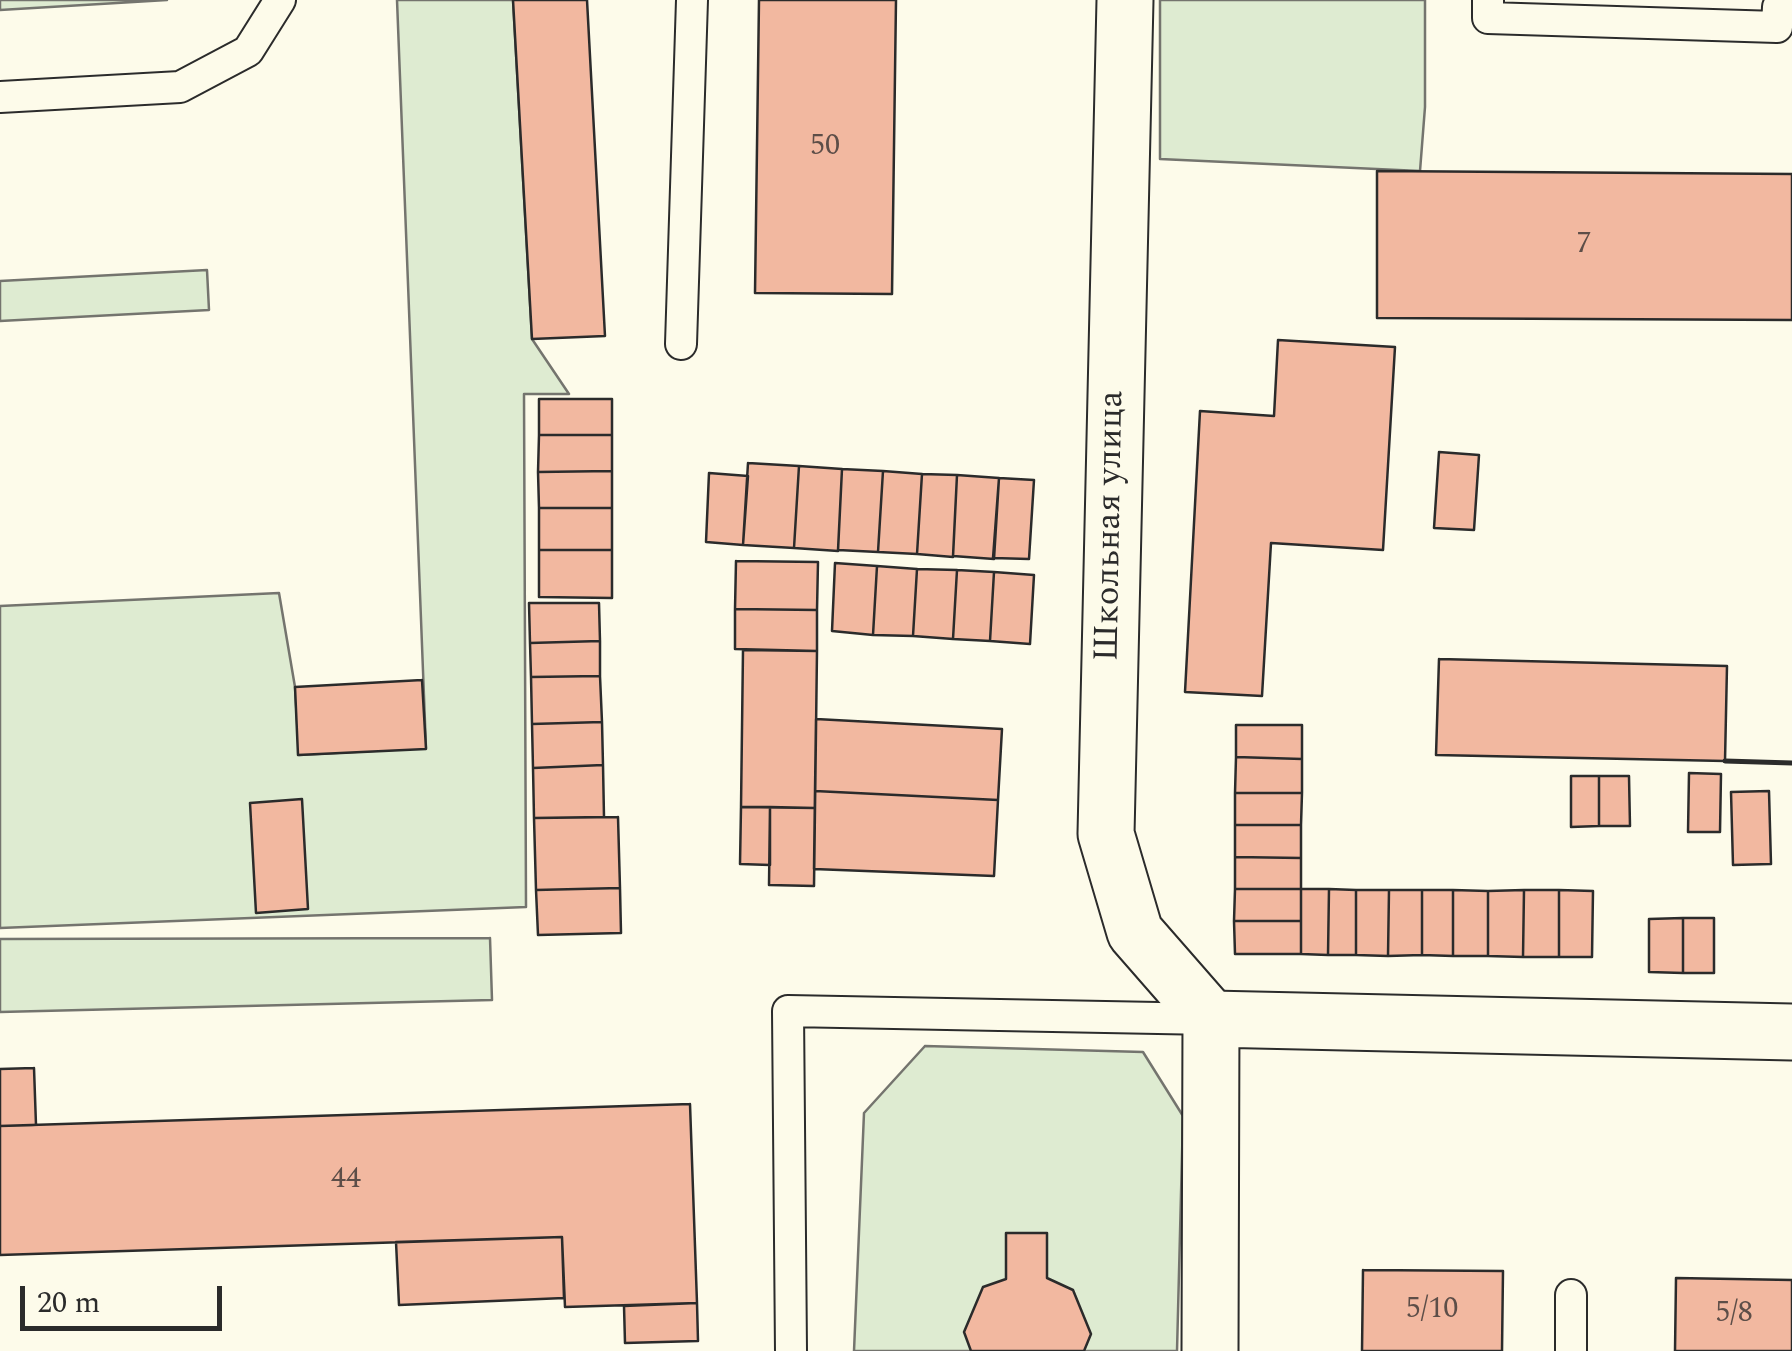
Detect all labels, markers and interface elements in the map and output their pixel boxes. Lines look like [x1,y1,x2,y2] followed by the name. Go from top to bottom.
[810,130,840,166] house number: 50
[1577,228,1591,264] house number: 7
[1089,390,1135,662] street label: Школьная улица
[331,1163,361,1199] house number: 44
[25,1266,228,1328] scale bar
[37,1280,100,1326] text: 20 m
[1406,1293,1458,1329] house number: 5/10
[1715,1297,1753,1333] house number: 5/8

